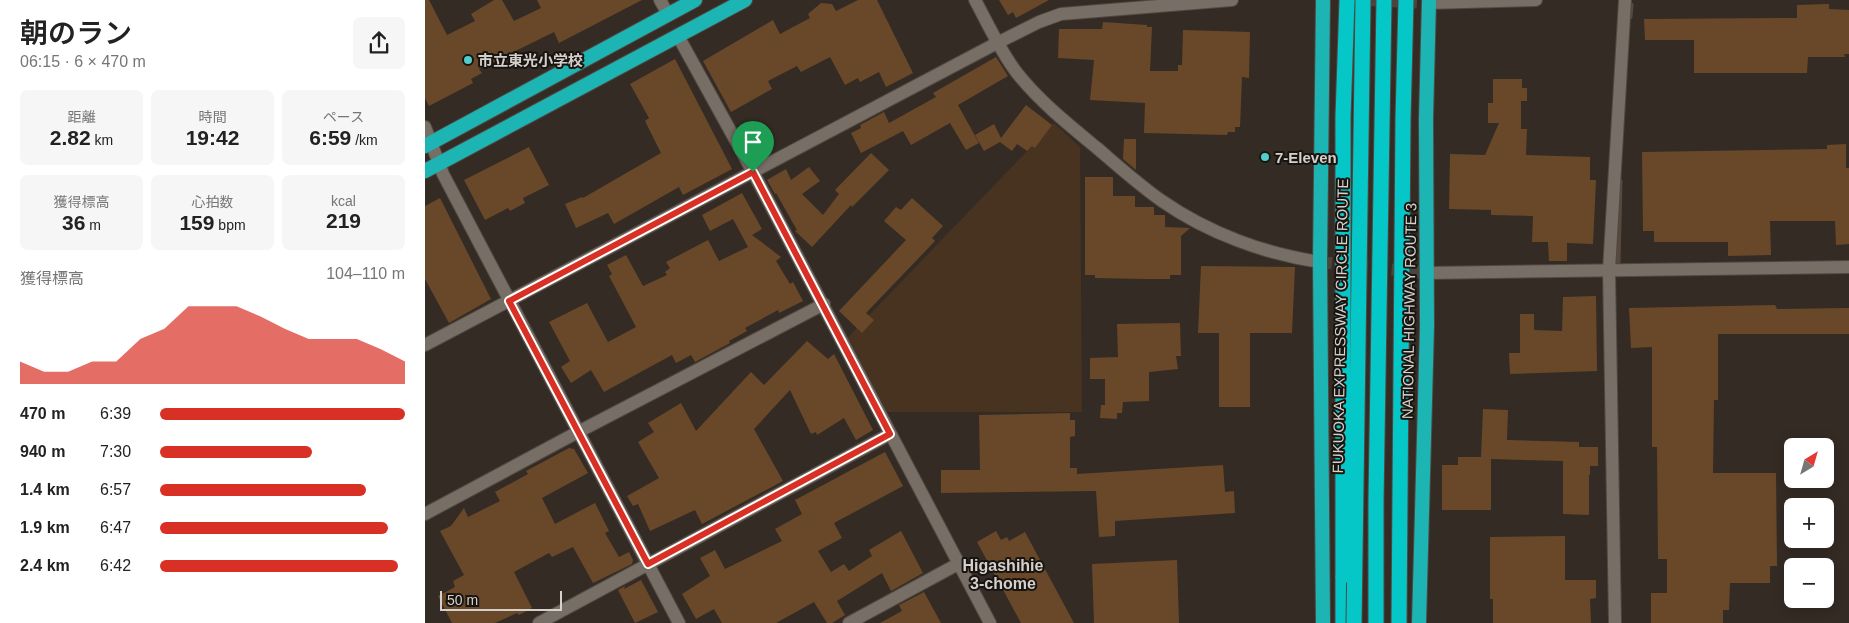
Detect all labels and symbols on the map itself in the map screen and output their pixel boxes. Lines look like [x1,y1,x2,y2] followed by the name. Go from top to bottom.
[478,52,583,69] place label: 市立東光小学校
[462,54,474,66] marker: 市立東光小学校
[732,121,774,172] pin
[1275,149,1337,166] place label: 7-Eleven
[1259,151,1271,163] marker: 7-Eleven
[1329,178,1351,474] street label: FUKUOKA EXPRESSWAY CIRCLE ROUTE
[1399,203,1419,419] street label: NATIONAL HIGHWAY ROUTE 3
[1784,438,1834,488] north arrow
[963,557,1044,592] district label: Higashihie 3-chome
[440,588,563,611] scale bar

